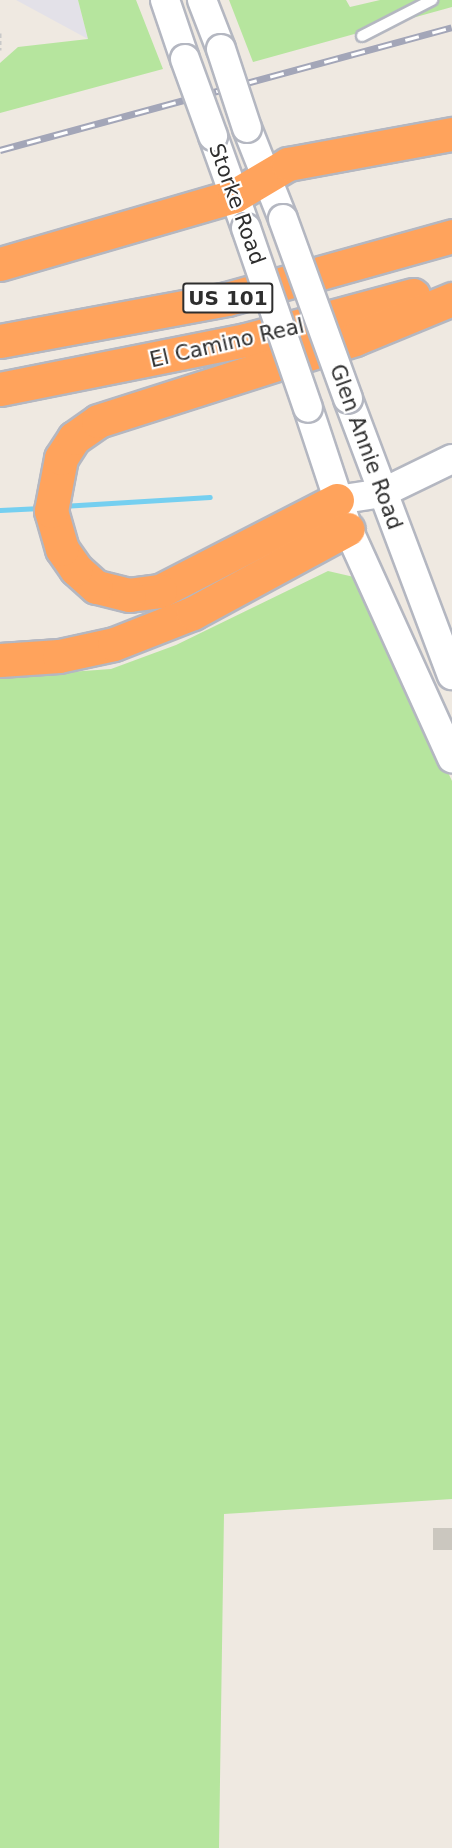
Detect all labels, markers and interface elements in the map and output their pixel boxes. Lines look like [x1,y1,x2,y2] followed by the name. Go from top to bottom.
[203,140,271,268] street label: Storke Road
[182,281,274,315] road number: US 101
[147,313,307,373] street label: El Camino Real
[324,361,408,533] street label: Glen Annie Road

